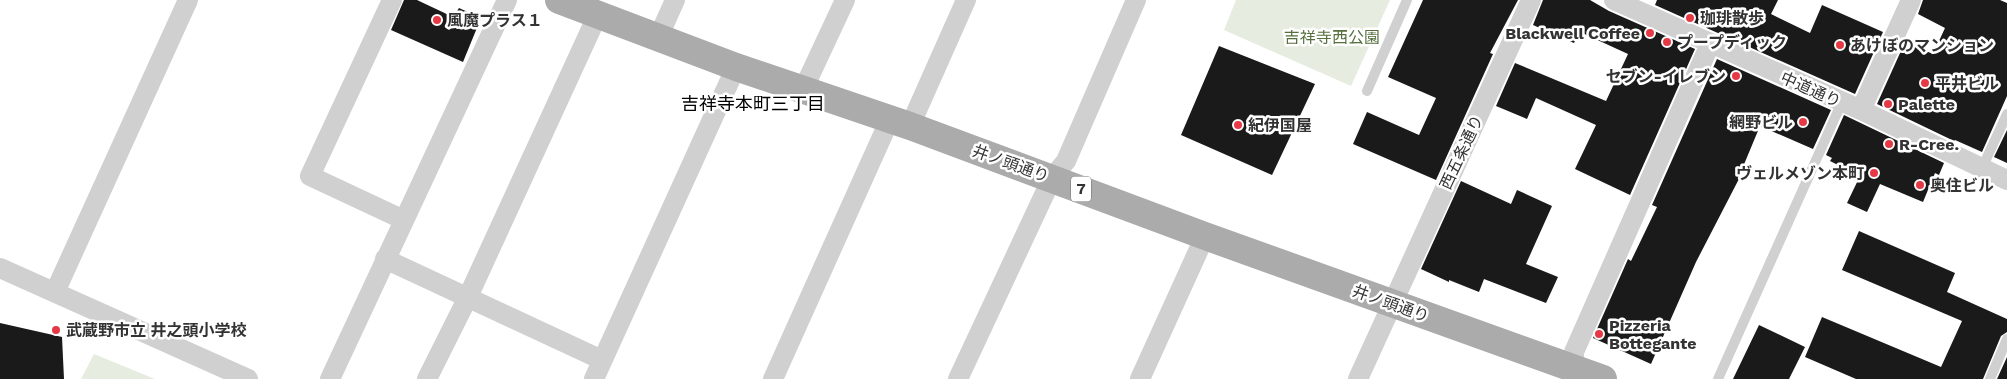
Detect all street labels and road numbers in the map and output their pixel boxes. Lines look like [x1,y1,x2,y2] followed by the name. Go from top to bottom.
[1778,68,1844,111] street label: 中道通り
[1436,112,1487,192] street label: 西五条通り
[970,141,1052,186] street label: 井ノ頭通り
[1071,176,1091,202] road number: 7
[1350,281,1432,326] street label: 井ノ頭通り

